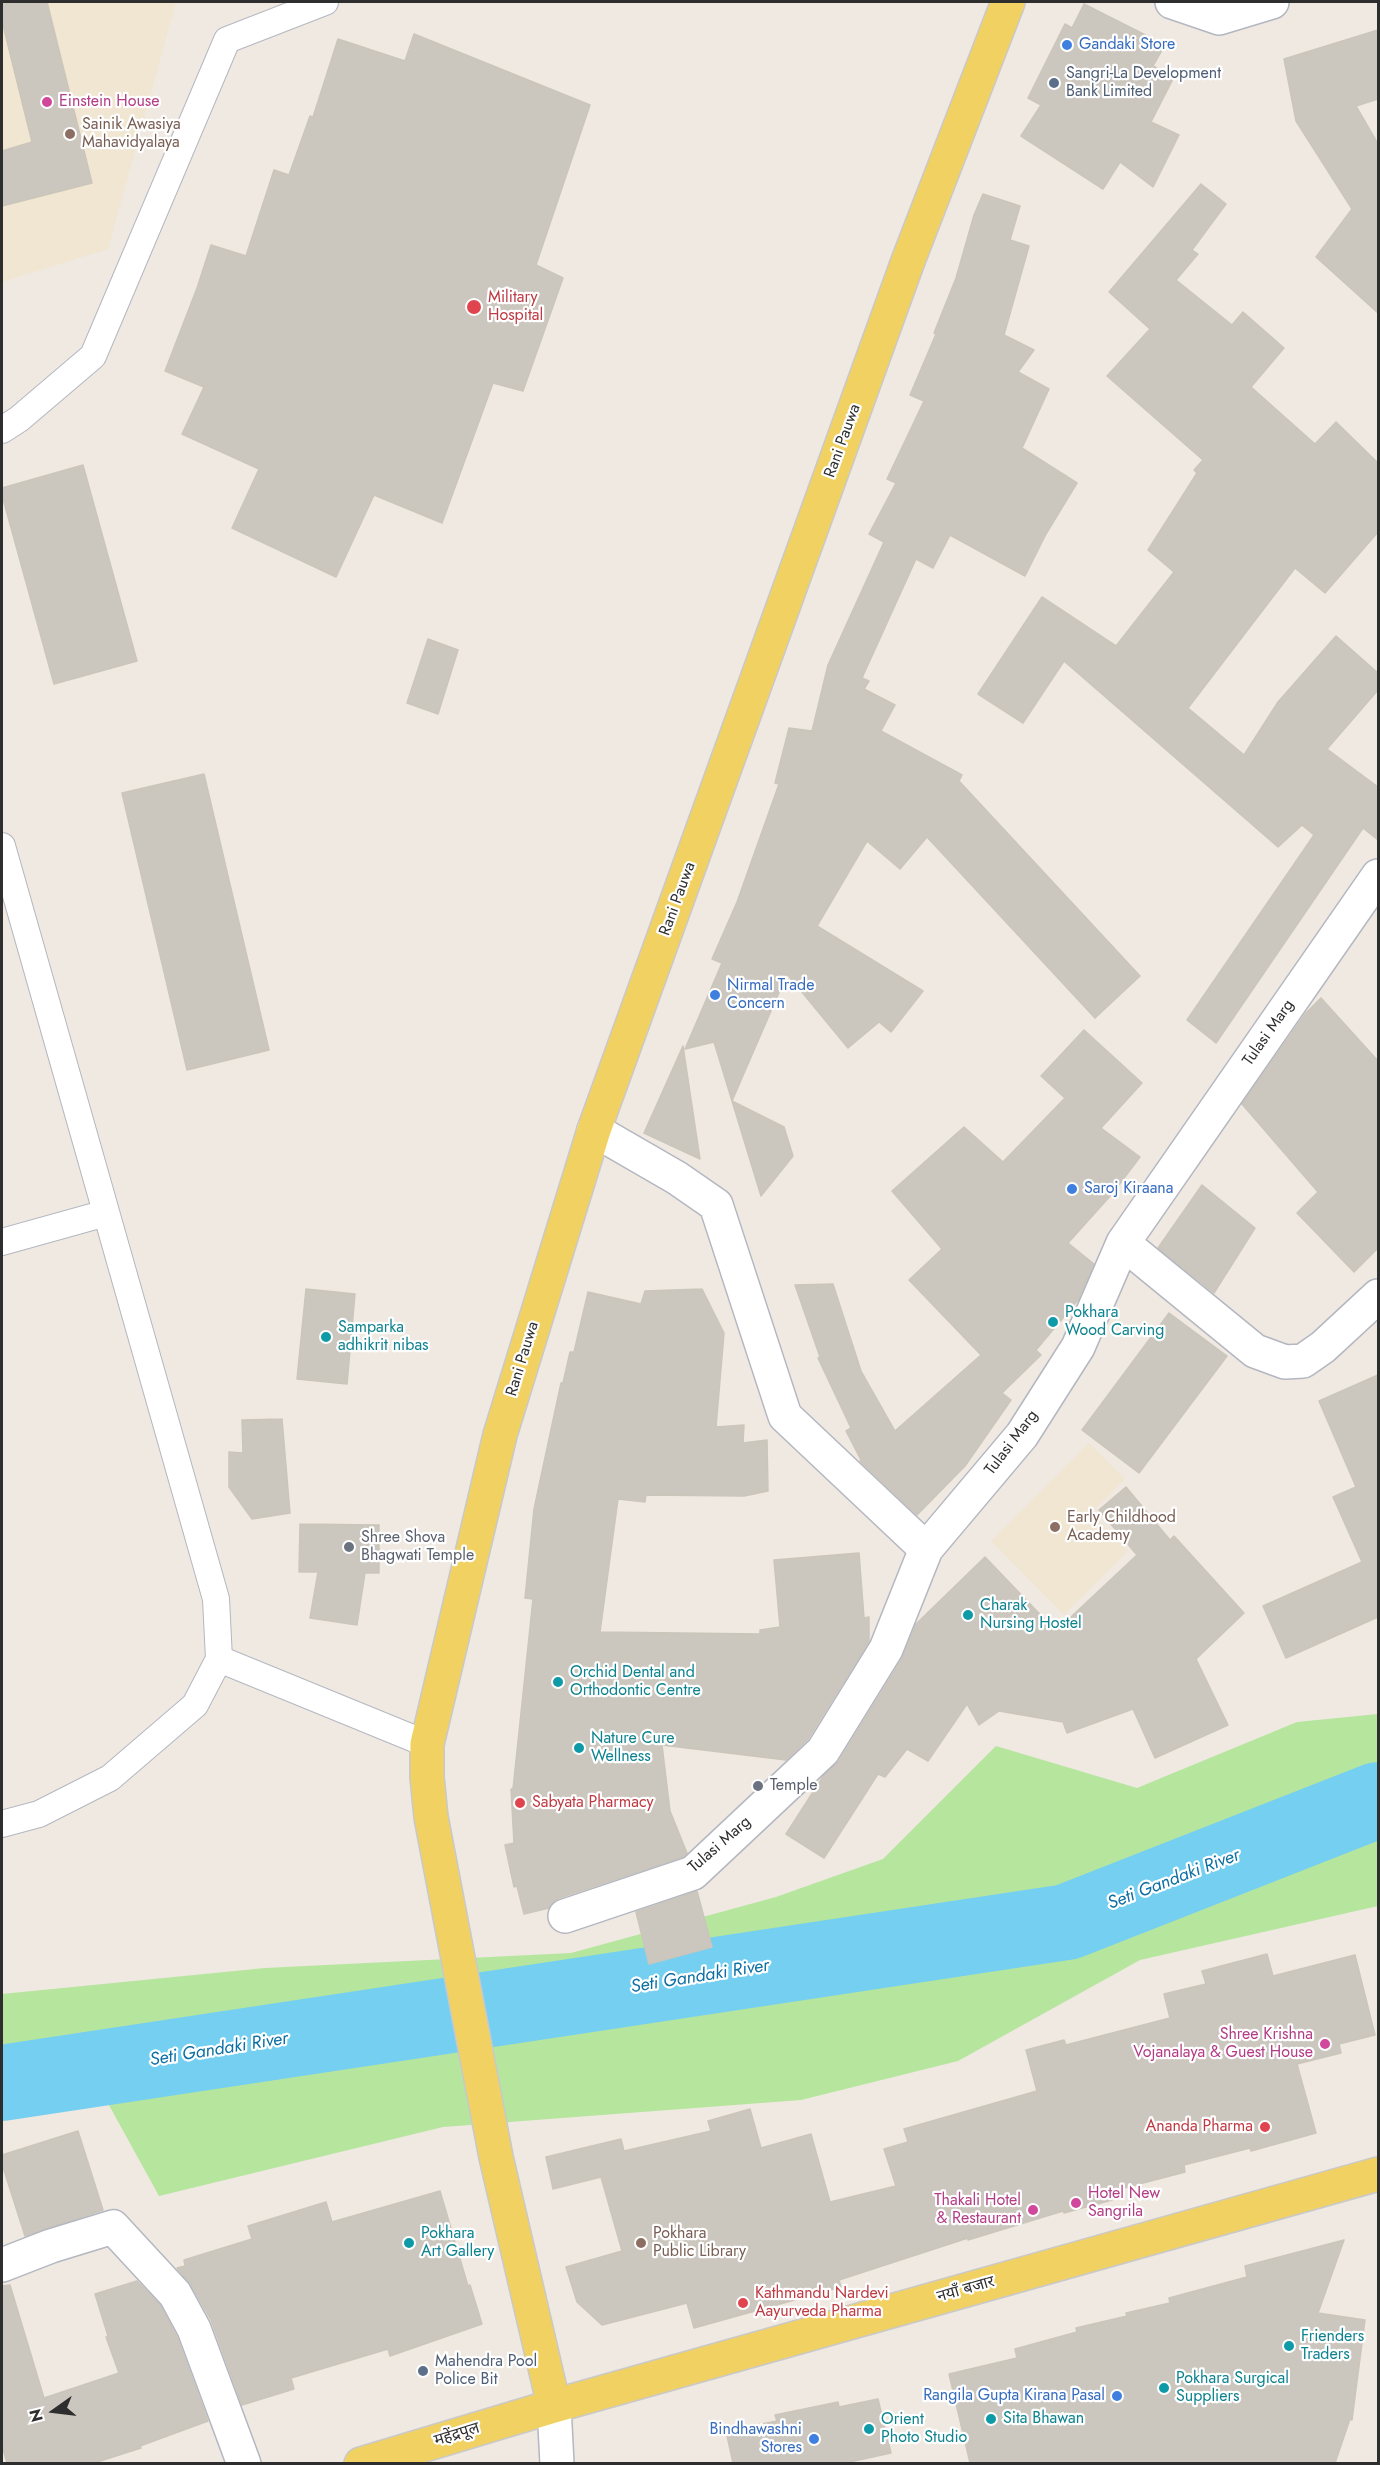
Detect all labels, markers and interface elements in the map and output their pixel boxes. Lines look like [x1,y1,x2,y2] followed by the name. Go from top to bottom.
[1079,35,1175,55] place label: Gandaki Store
[1060,38,1074,52] marker: Gandaki Store
[1066,64,1221,102] place label: Sangri-La Development Bank Limited
[1047,76,1061,90] marker: Sangri-La Development Bank Limited
[59,92,160,112] place label: Einstein House
[40,95,54,109] marker: Einstein House
[82,115,181,153] place label: Sainik Awasiya Mahavidyalaya
[63,127,77,141] marker: Sainik Awasiya Mahavidyalaya
[488,288,543,326] place label: Military Hospital
[465,298,483,316] marker: Military Hospital
[821,402,865,480] street label: Rani Pauwa
[656,860,700,938] street label: Rani Pauwa
[727,976,814,1014] place label: Nirmal Trade Concern
[708,988,722,1002] marker: Nirmal Trade Concern
[1239,996,1299,1070] street label: Tulasi Marg
[1084,1179,1173,1199] place label: Saroj Kiraana
[1065,1182,1079,1196] marker: Saroj Kiraana
[1065,1303,1164,1341] place label: Pokhara Wood Carving
[1046,1315,1060,1329] marker: Pokhara Wood Carving
[338,1318,429,1356] place label: Samparka adhikrit nibas
[503,1319,543,1399] street label: Rani Pauwa
[319,1330,333,1344] marker: Samparka adhikrit nibas
[981,1407,1043,1479] street label: Tulasi Marg
[1067,1508,1176,1546] place label: Early Childhood Academy
[1048,1520,1062,1534] marker: Early Childhood Academy
[361,1528,474,1566] place label: Shree Shova Bhagwati Temple
[342,1540,356,1554] marker: Shree Shova Bhagwati Temple
[980,1596,1082,1634] place label: Charak Nursing Hostel
[961,1608,975,1622] marker: Charak Nursing Hostel
[570,1663,701,1701] place label: Orchid Dental and Orthodontic Centre
[551,1675,565,1689] marker: Orchid Dental and Orthodontic Centre
[591,1729,674,1767] place label: Nature Cure Wellness
[572,1741,586,1755] marker: Nature Cure Wellness
[770,1776,818,1796] place label: Temple
[751,1779,765,1793] marker: Temple
[532,1793,654,1813] place label: Sabyata Pharmacy
[513,1796,527,1810] marker: Sabyata Pharmacy
[685,1813,755,1877] street label: Tulasi Marg
[1105,1845,1243,1915] water label: Seti Gandaki River
[629,1955,771,1999] water label: Seti Gandaki River
[1133,2025,1313,2063] place label: Shree Krishna Vojanalaya & Guest House
[148,2028,290,2072] water label: Seti Gandaki River
[1318,2037,1332,2051] marker: Shree Krishna Vojanalaya & Guest House
[1146,2117,1253,2137] place label: Ananda Pharma
[1258,2120,1272,2134] marker: Ananda Pharma
[1088,2184,1160,2222] place label: Hotel New Sangrila
[934,2191,1021,2229] place label: Thakali Hotel & Restaurant
[1069,2196,1083,2210] marker: Hotel New Sangrila
[1026,2203,1040,2217] marker: Thakali Hotel & Restaurant
[421,2224,494,2262] place label: Pokhara Art Gallery
[653,2224,746,2262] place label: Pokhara Public Library
[402,2236,416,2250] marker: Pokhara Art Gallery
[634,2236,648,2250] marker: Pokhara Public Library
[935,2273,997,2307] street label: नयाँ बजार
[755,2284,889,2322] place label: Kathmandu Nardevi Aayurveda Pharma
[736,2296,750,2310] marker: Kathmandu Nardevi Aayurveda Pharma
[1301,2327,1364,2365] place label: Frienders Traders
[1282,2339,1296,2353] marker: Frienders Traders
[435,2352,537,2390] place label: Mahendra Pool Police Bit
[416,2364,430,2378] marker: Mahendra Pool Police Bit
[1176,2369,1289,2407] place label: Pokhara Surgical Suppliers
[24,2381,84,2441] north arrow
[1157,2381,1171,2395] marker: Pokhara Surgical Suppliers
[923,2386,1105,2406] place label: Rangila Gupta Kirana Pasal
[1110,2389,1124,2403] marker: Rangila Gupta Kirana Pasal
[23,2407,49,2424] text: N
[1003,2409,1084,2429] place label: Sita Bhawan
[881,2410,967,2448] place label: Orient Photo Studio
[984,2412,998,2426] marker: Sita Bhawan
[432,2419,482,2451] street label: महेंद्रपूल
[709,2420,802,2458] place label: Bindhawashni Stores
[862,2422,876,2436] marker: Orient Photo Studio
[807,2432,821,2446] marker: Bindhawashni Stores

